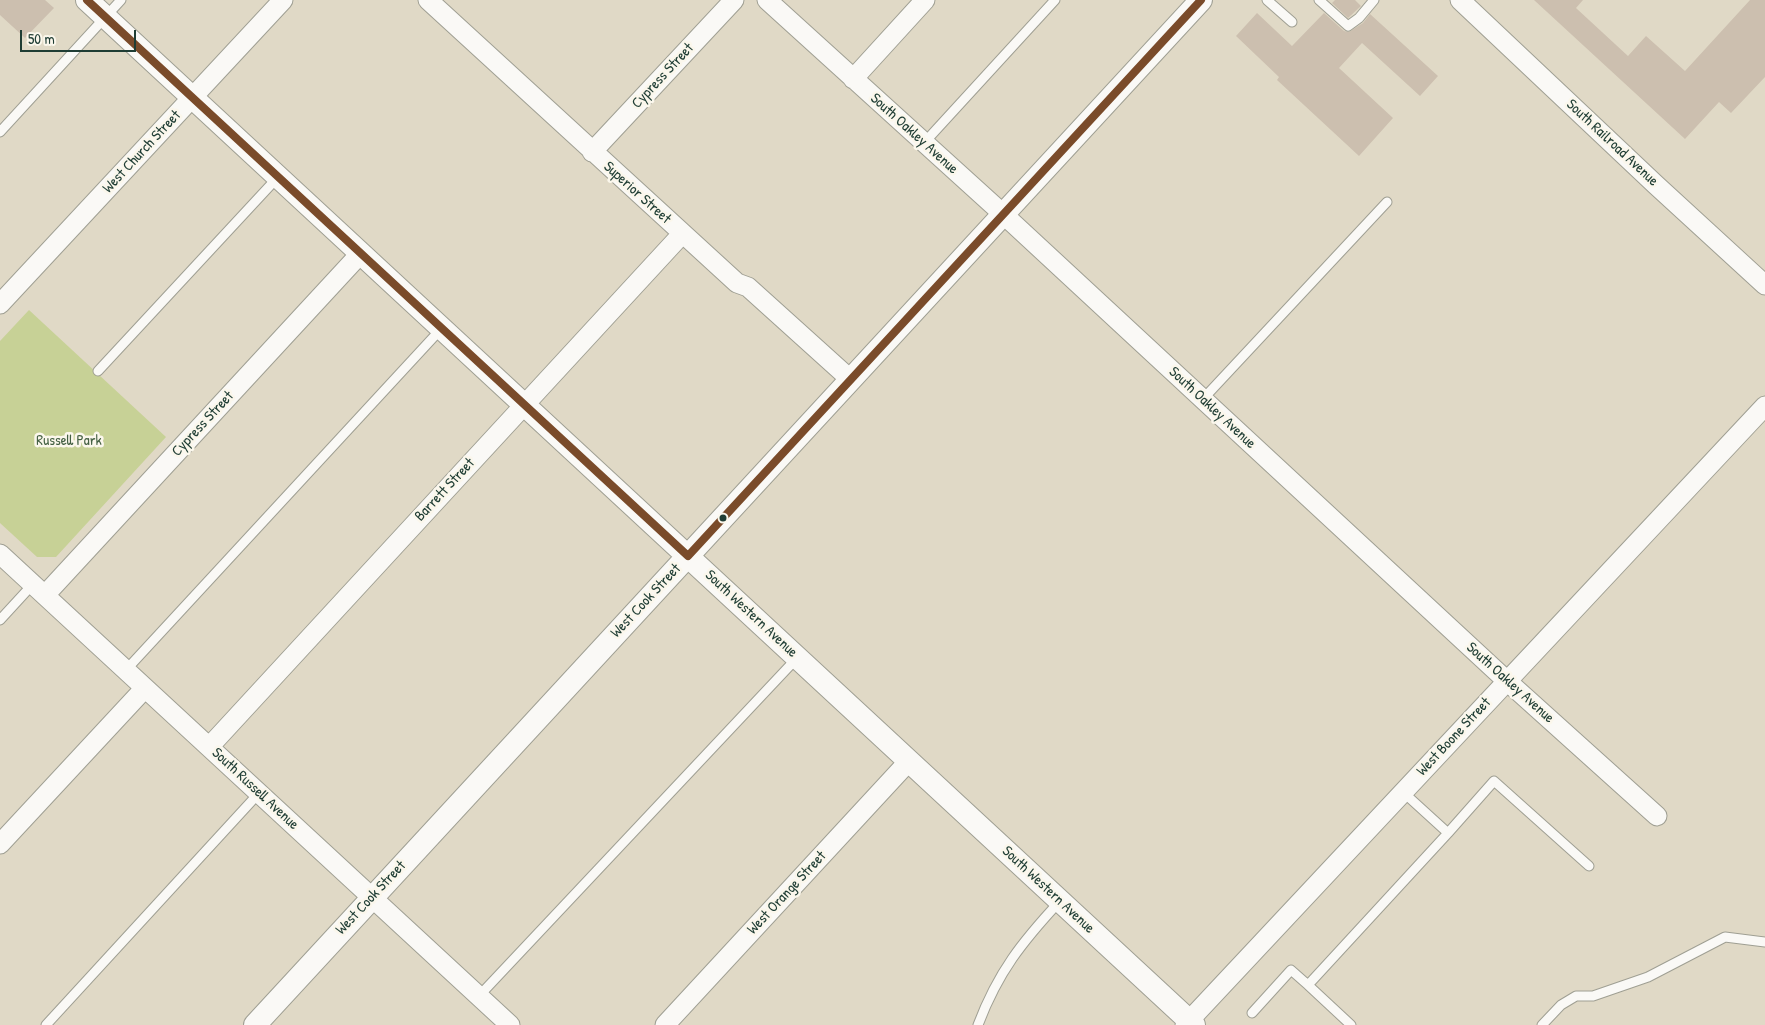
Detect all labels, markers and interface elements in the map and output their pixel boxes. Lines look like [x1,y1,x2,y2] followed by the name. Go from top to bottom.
[22,20,139,52] scale bar
[28,28,55,49] text: 50 m
[628,40,698,112] street label: Cypress Street
[866,90,962,178] street label: South Oakley Avenue
[1562,96,1662,190] street label: South Railroad Avenue
[99,107,185,197] street label: West Church Street
[600,158,674,228] street label: Superior Street
[1165,363,1259,453] street label: South Oakley Avenue
[168,388,238,460] street label: Cypress Street
[36,432,102,450] park label: Russell Park
[411,455,479,525] street label: Barrett Street
[718,513,728,523] unlabelled marker
[607,560,685,642] street label: West Cook Street
[701,566,801,662] street label: South Western Avenue
[1462,639,1558,727] street label: South Oakley Avenue
[1413,694,1495,780] street label: West Boone Street
[208,744,302,834] street label: South Russell Avenue
[998,842,1098,938] street label: South Western Avenue
[744,848,830,938] street label: West Orange Street
[332,857,410,939] street label: West Cook Street

